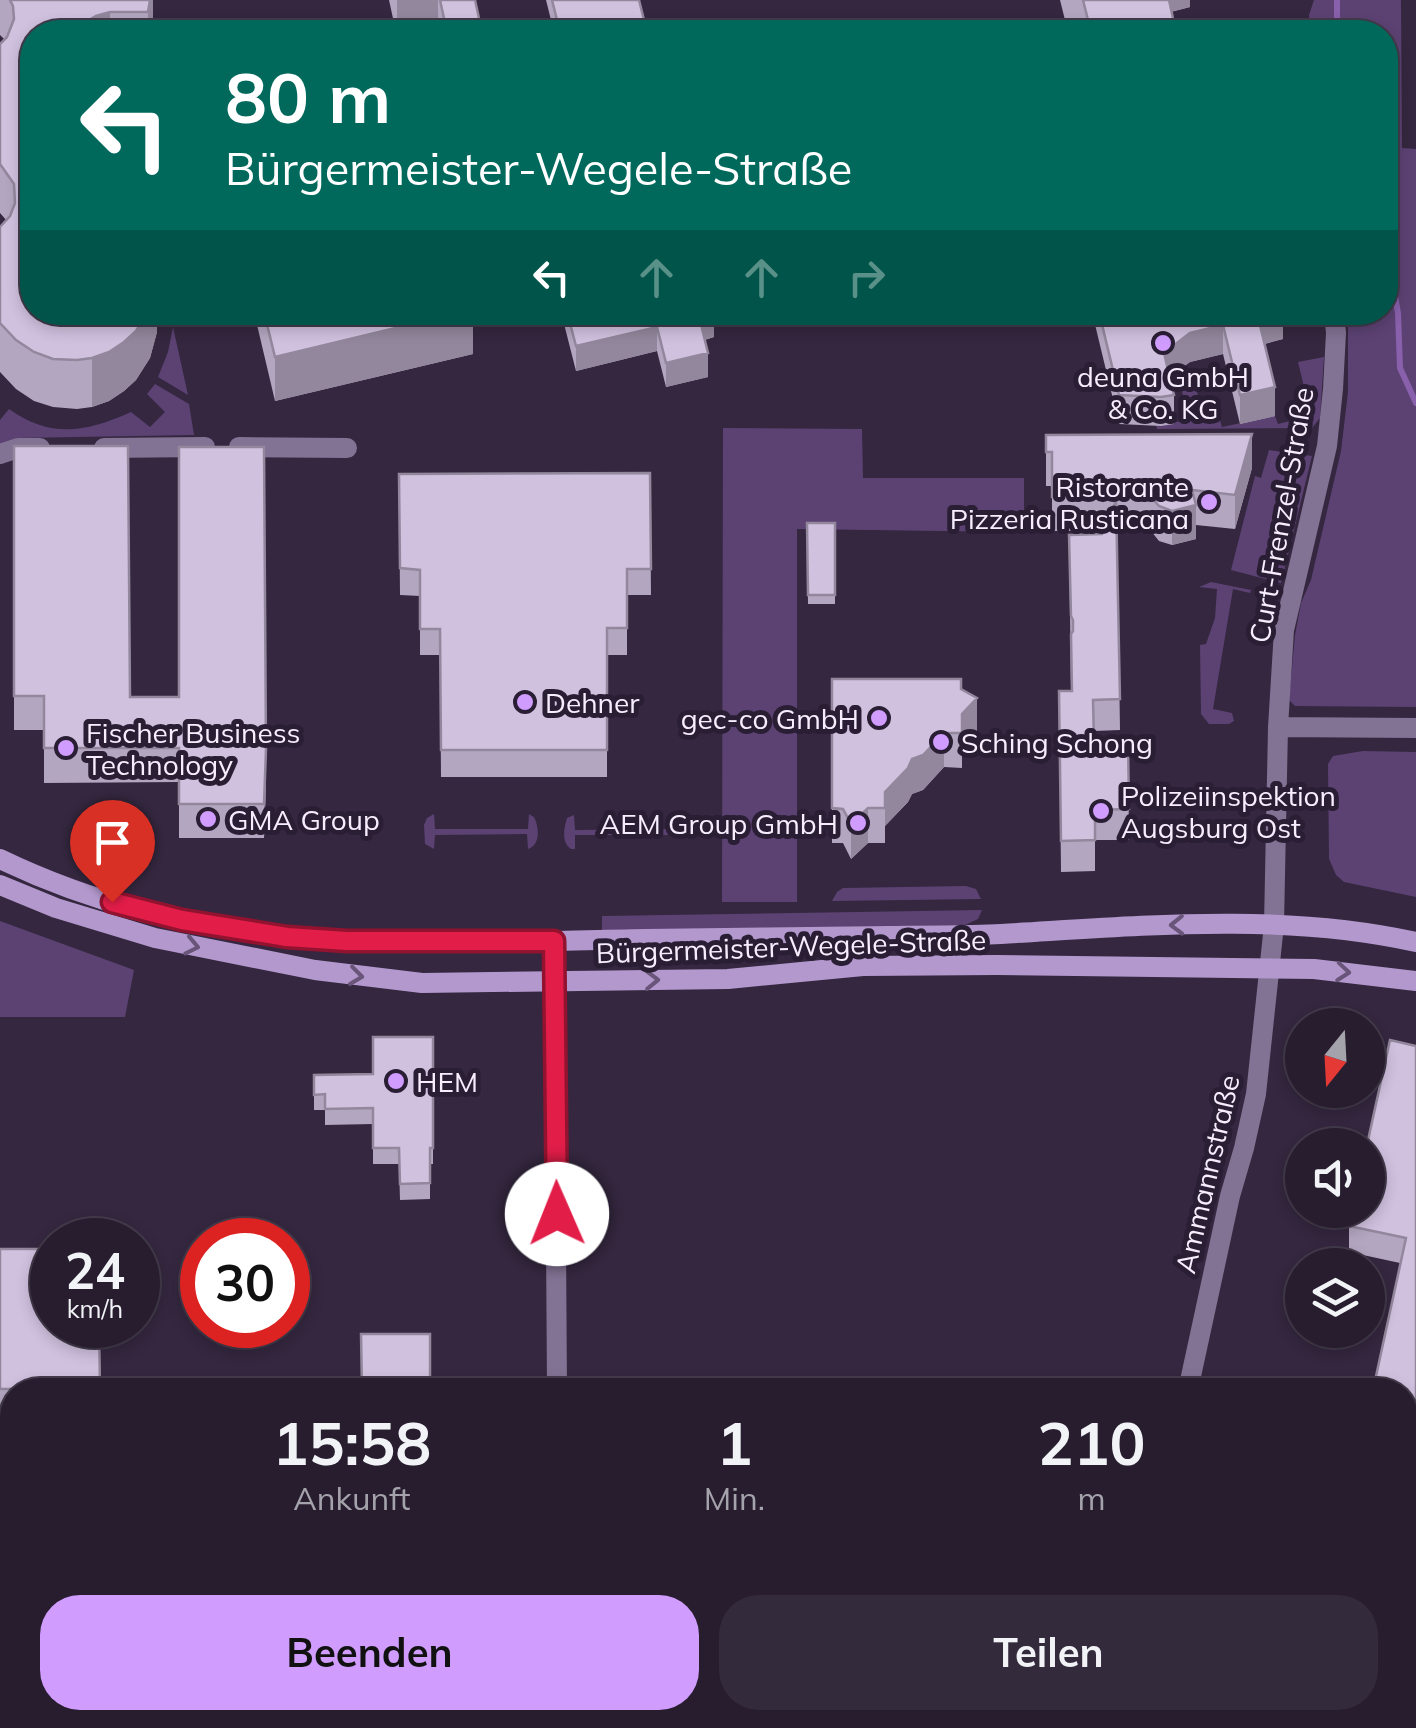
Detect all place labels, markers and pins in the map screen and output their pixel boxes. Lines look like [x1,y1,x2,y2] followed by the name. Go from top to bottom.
[1152,332,1174,354] marker: deuna GmbH & Co. KG
[1077,359,1249,426] place label: deuna GmbH & Co. KG
[950,469,1189,536] place label: Ristorante Pizzeria Rusticana
[1198,491,1220,513] marker: Ristorante Pizzeria Rusticana
[545,685,640,720] place label: Dehner
[514,691,536,713] marker: Dehner
[681,701,859,736] place label: gec-co GmbH
[868,707,890,729] marker: gec-co GmbH
[86,715,300,782] place label: Fischer Business Technology
[961,725,1153,760] place label: Sching Schong
[930,731,952,753] marker: Sching Schong
[55,737,77,759] marker: Fischer Business Technology
[1121,778,1336,845] place label: Polizeiinspektion Augsburg Ost
[70,800,155,903] pin
[1090,800,1112,822] marker: Polizeiinspektion Augsburg Ost
[228,802,380,837] place label: GMA Group
[600,806,838,841] place label: AEM Group GmbH
[197,808,219,830] marker: GMA Group
[847,812,869,834] marker: AEM Group GmbH
[416,1064,478,1099] place label: HEM
[385,1070,407,1092] marker: HEM

